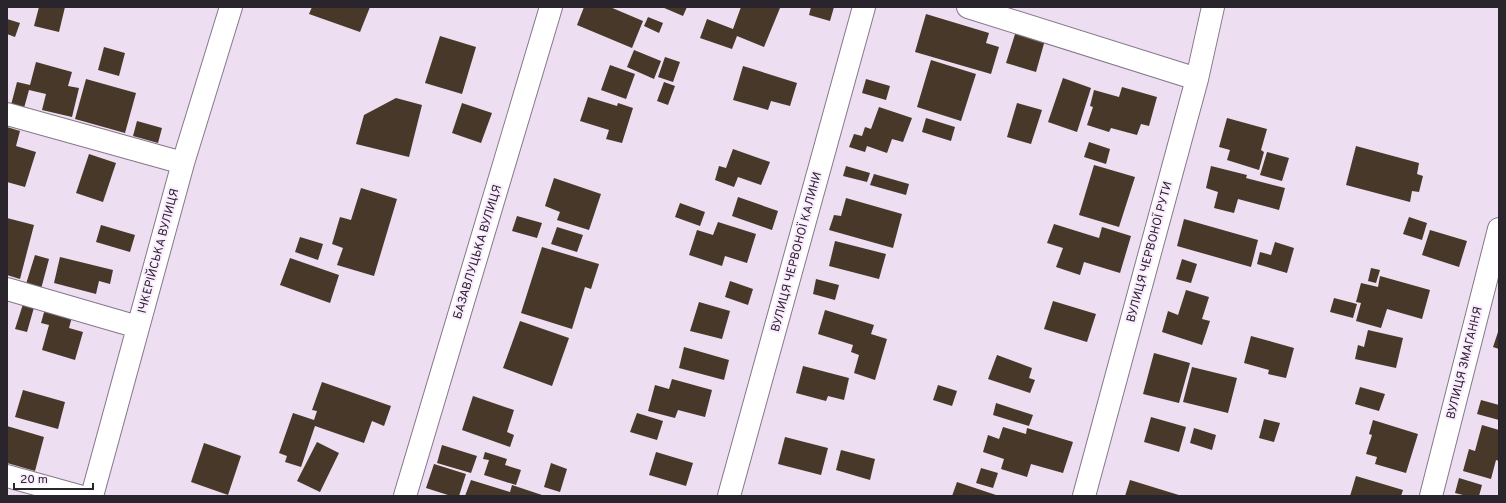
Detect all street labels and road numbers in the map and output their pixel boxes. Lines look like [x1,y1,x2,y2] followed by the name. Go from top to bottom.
[768,170,826,334] street label: ВУЛИЦЯ ЧЕРВОНОЇ КАЛИНИ
[1123,180,1177,324] street label: ВУЛИЦЯ ЧЕРВОНОЇ РУТИ
[450,183,506,321] street label: БАЗАВЛУЦЬКА ВУЛИЦЯ
[135,187,183,315] street label: ІЧКЕРІЙСЬКА ВУЛИЦЯ
[1443,305,1487,421] street label: ВУЛИЦЯ ЗМАГАННЯ

